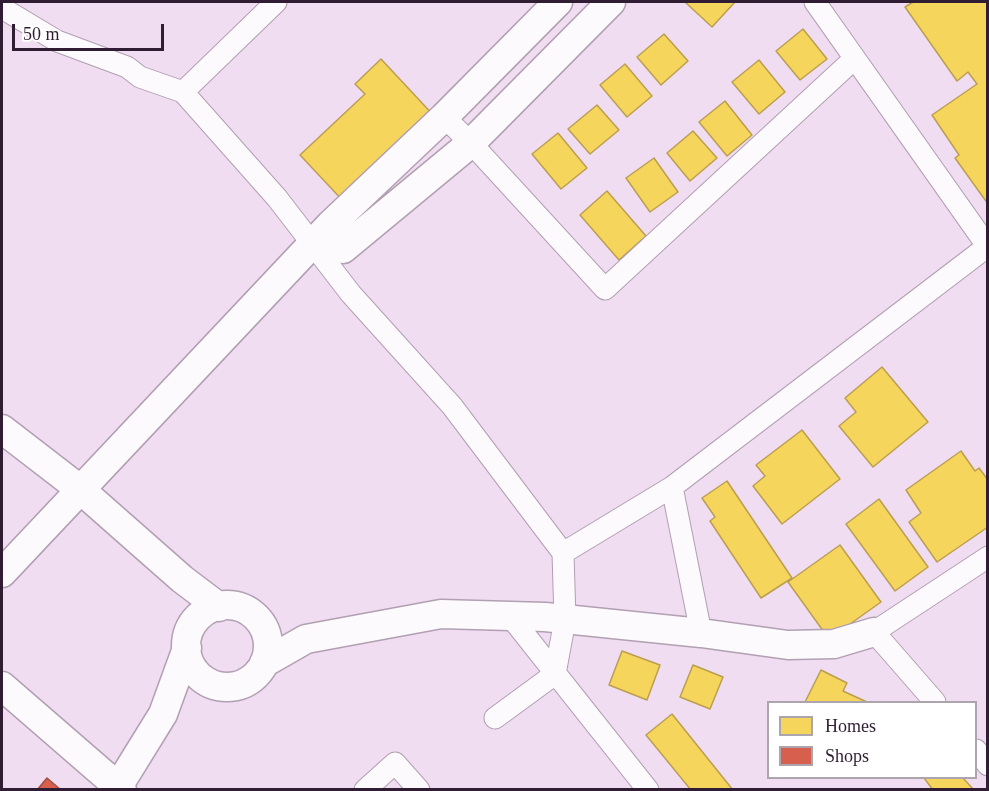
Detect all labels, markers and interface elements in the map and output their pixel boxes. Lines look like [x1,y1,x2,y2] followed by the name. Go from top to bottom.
[15,12,166,50] scale bar
[23,24,60,44] text: 50 m
[767,701,977,779] legend
[825,716,876,736] text: Homes
[825,746,869,766] text: Shops

